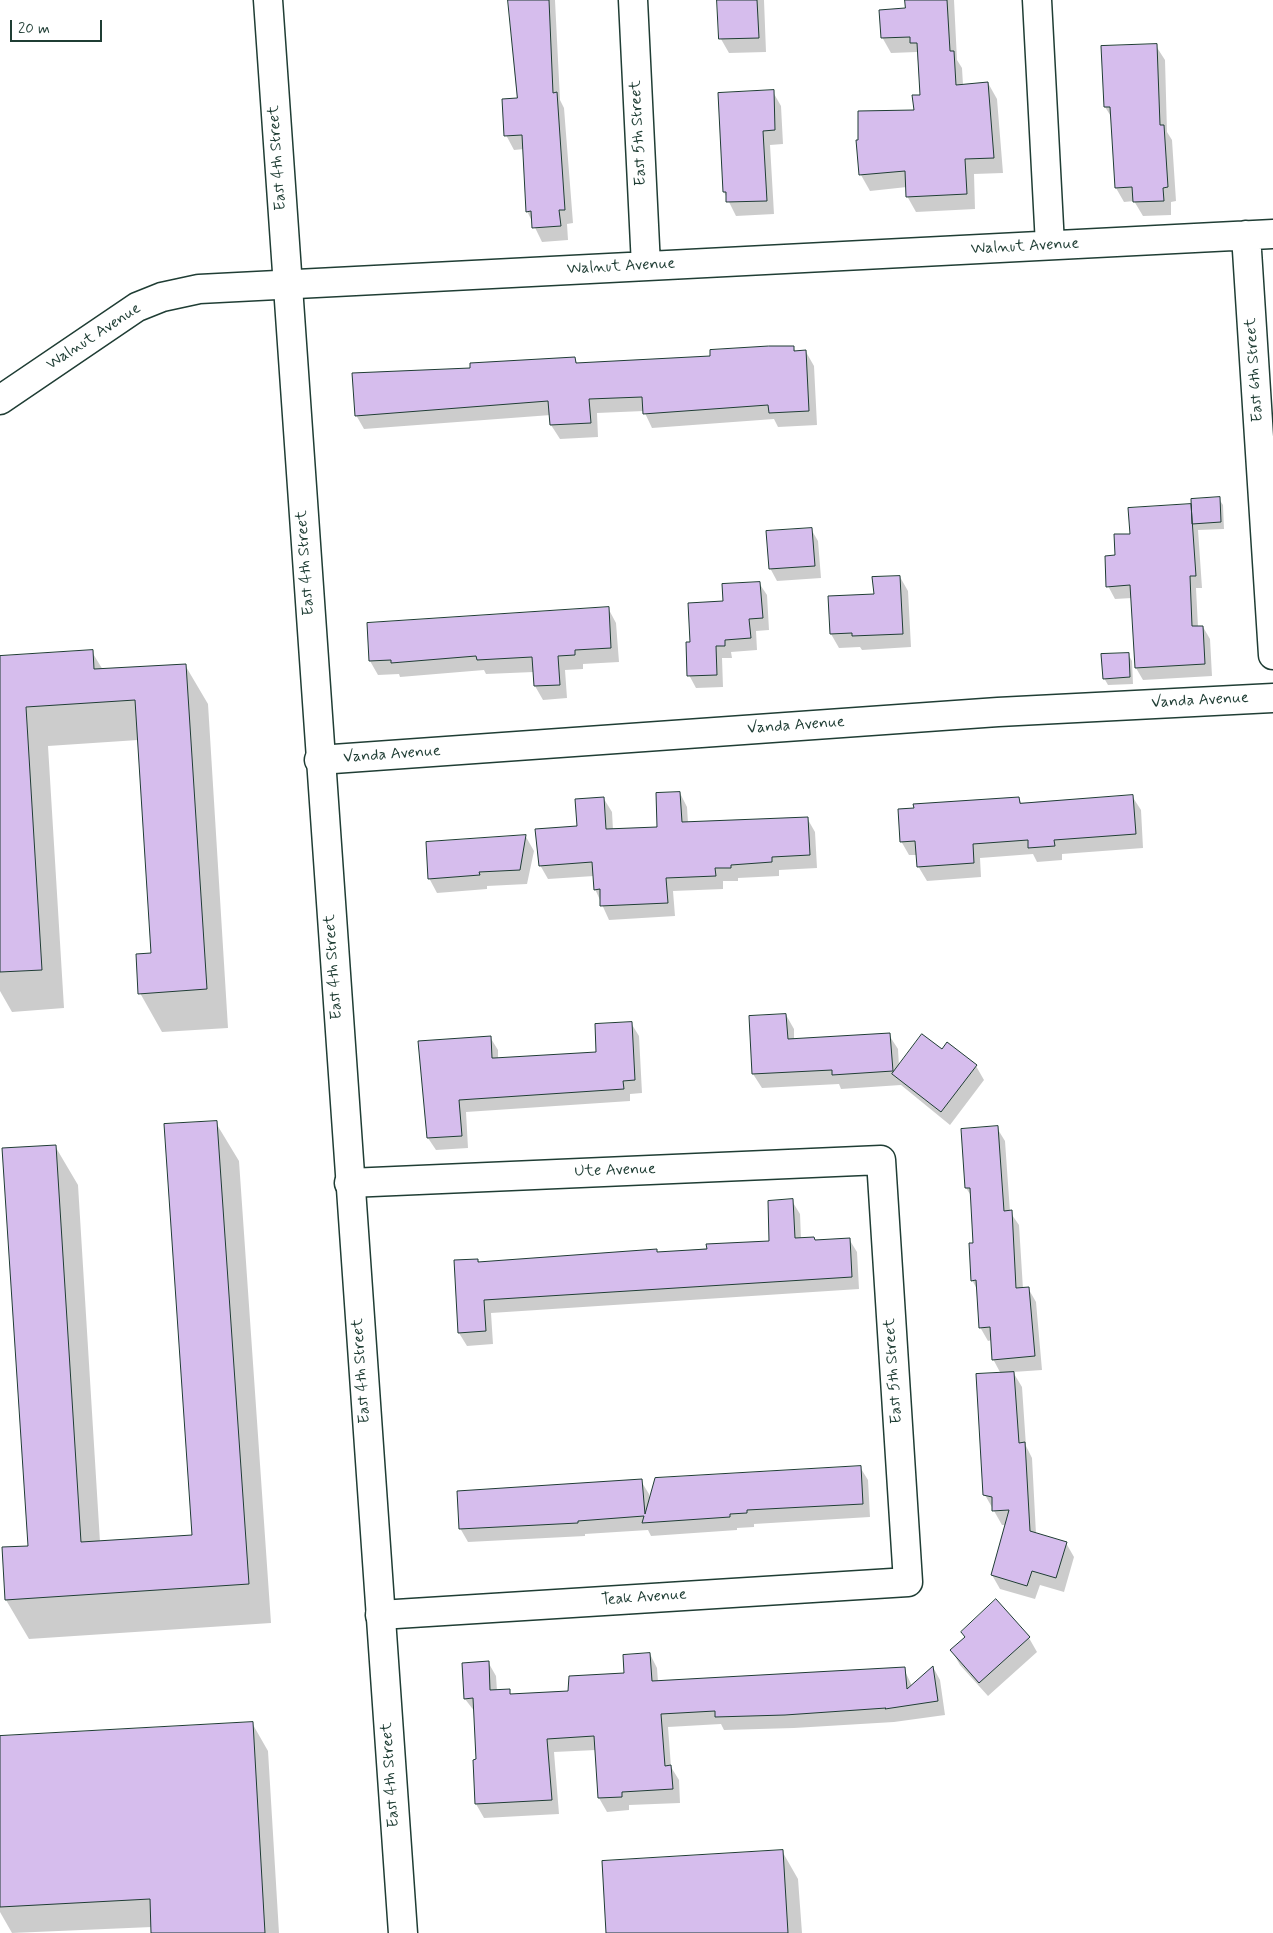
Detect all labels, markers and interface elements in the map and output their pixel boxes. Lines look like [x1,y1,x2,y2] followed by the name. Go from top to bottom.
[12,10,105,42] scale bar
[18,19,50,39] text: 20 m
[627,80,651,186] street label: East 5th Street
[265,105,291,211] street label: East 4th Street
[970,235,1080,259] street label: Walnut Avenue
[566,255,676,279] street label: Walnut Avenue
[43,299,145,375] street label: Walnut Avenue
[1242,317,1268,423] street label: East 6th Street
[293,510,319,616] street label: East 4th Street
[1151,689,1249,713] street label: Vanda Avenue
[747,713,845,739] street label: Vanda Avenue
[343,742,441,768] street label: Vanda Avenue
[321,914,347,1020] street label: East 4th Street
[574,1160,656,1182] street label: Ute Avenue
[349,1318,375,1424] street label: East 4th Street
[881,1318,907,1424] street label: East 5th Street
[601,1585,687,1611] street label: Teak Avenue
[378,1722,404,1828] street label: East 4th Street

